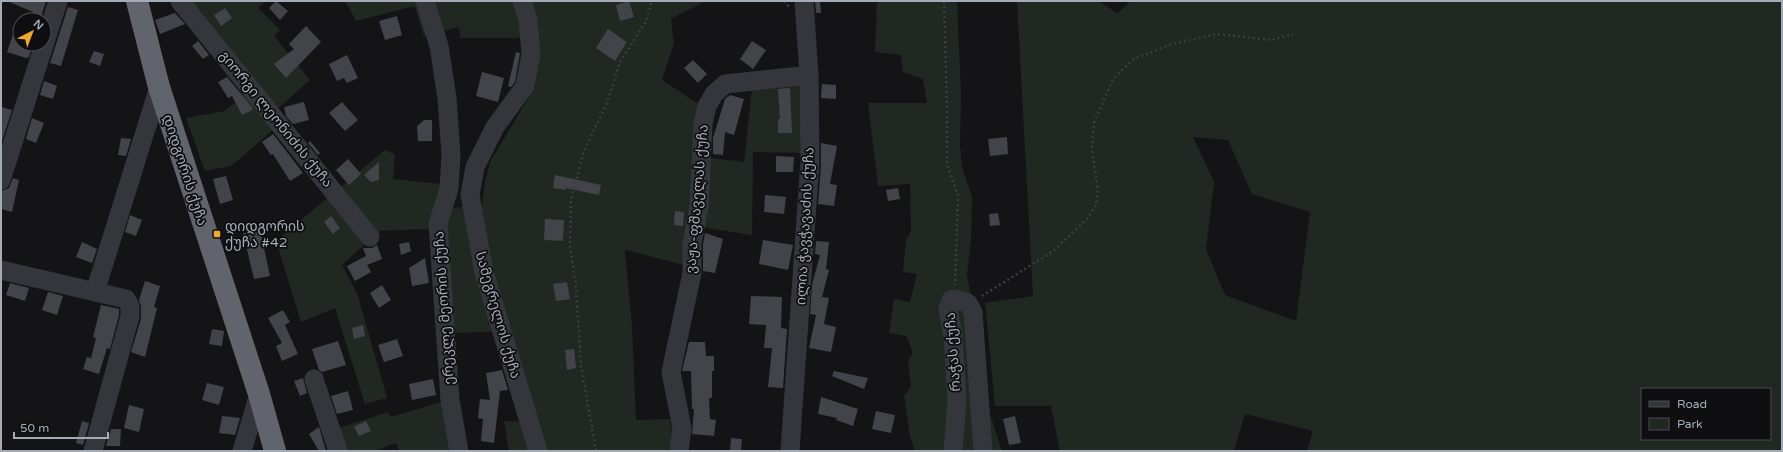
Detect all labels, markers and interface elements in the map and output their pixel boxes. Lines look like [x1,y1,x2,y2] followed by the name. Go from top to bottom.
[12,12,52,52] north arrow
[31,17,46,33] text: N
[216,47,336,191] street label: გიორგი ლეონიძის ქუჩა
[159,112,211,228] street label: დიდგორის ქუჩა
[682,124,712,274] street label: ვაჟა-ფშაველას ქუჩა
[792,147,818,305] street label: ილია ჭავჭავაძის ქუჩა
[225,218,304,251] place label: დიდგორის ქუჩა #42
[212,229,222,239] marker: დიდგორის ქუჩა #42
[430,230,458,386] street label: ერეკლე მეორის ქუჩა
[472,250,524,380] street label: სამეგრელოს ქუჩა
[942,312,964,392] street label: რაჭას ქუჩა
[1641,388,1771,440] legend
[1677,397,1707,411] text: Road
[14,414,108,440] scale bar
[1677,417,1703,431] text: Park
[20,421,49,435] text: 50 m

